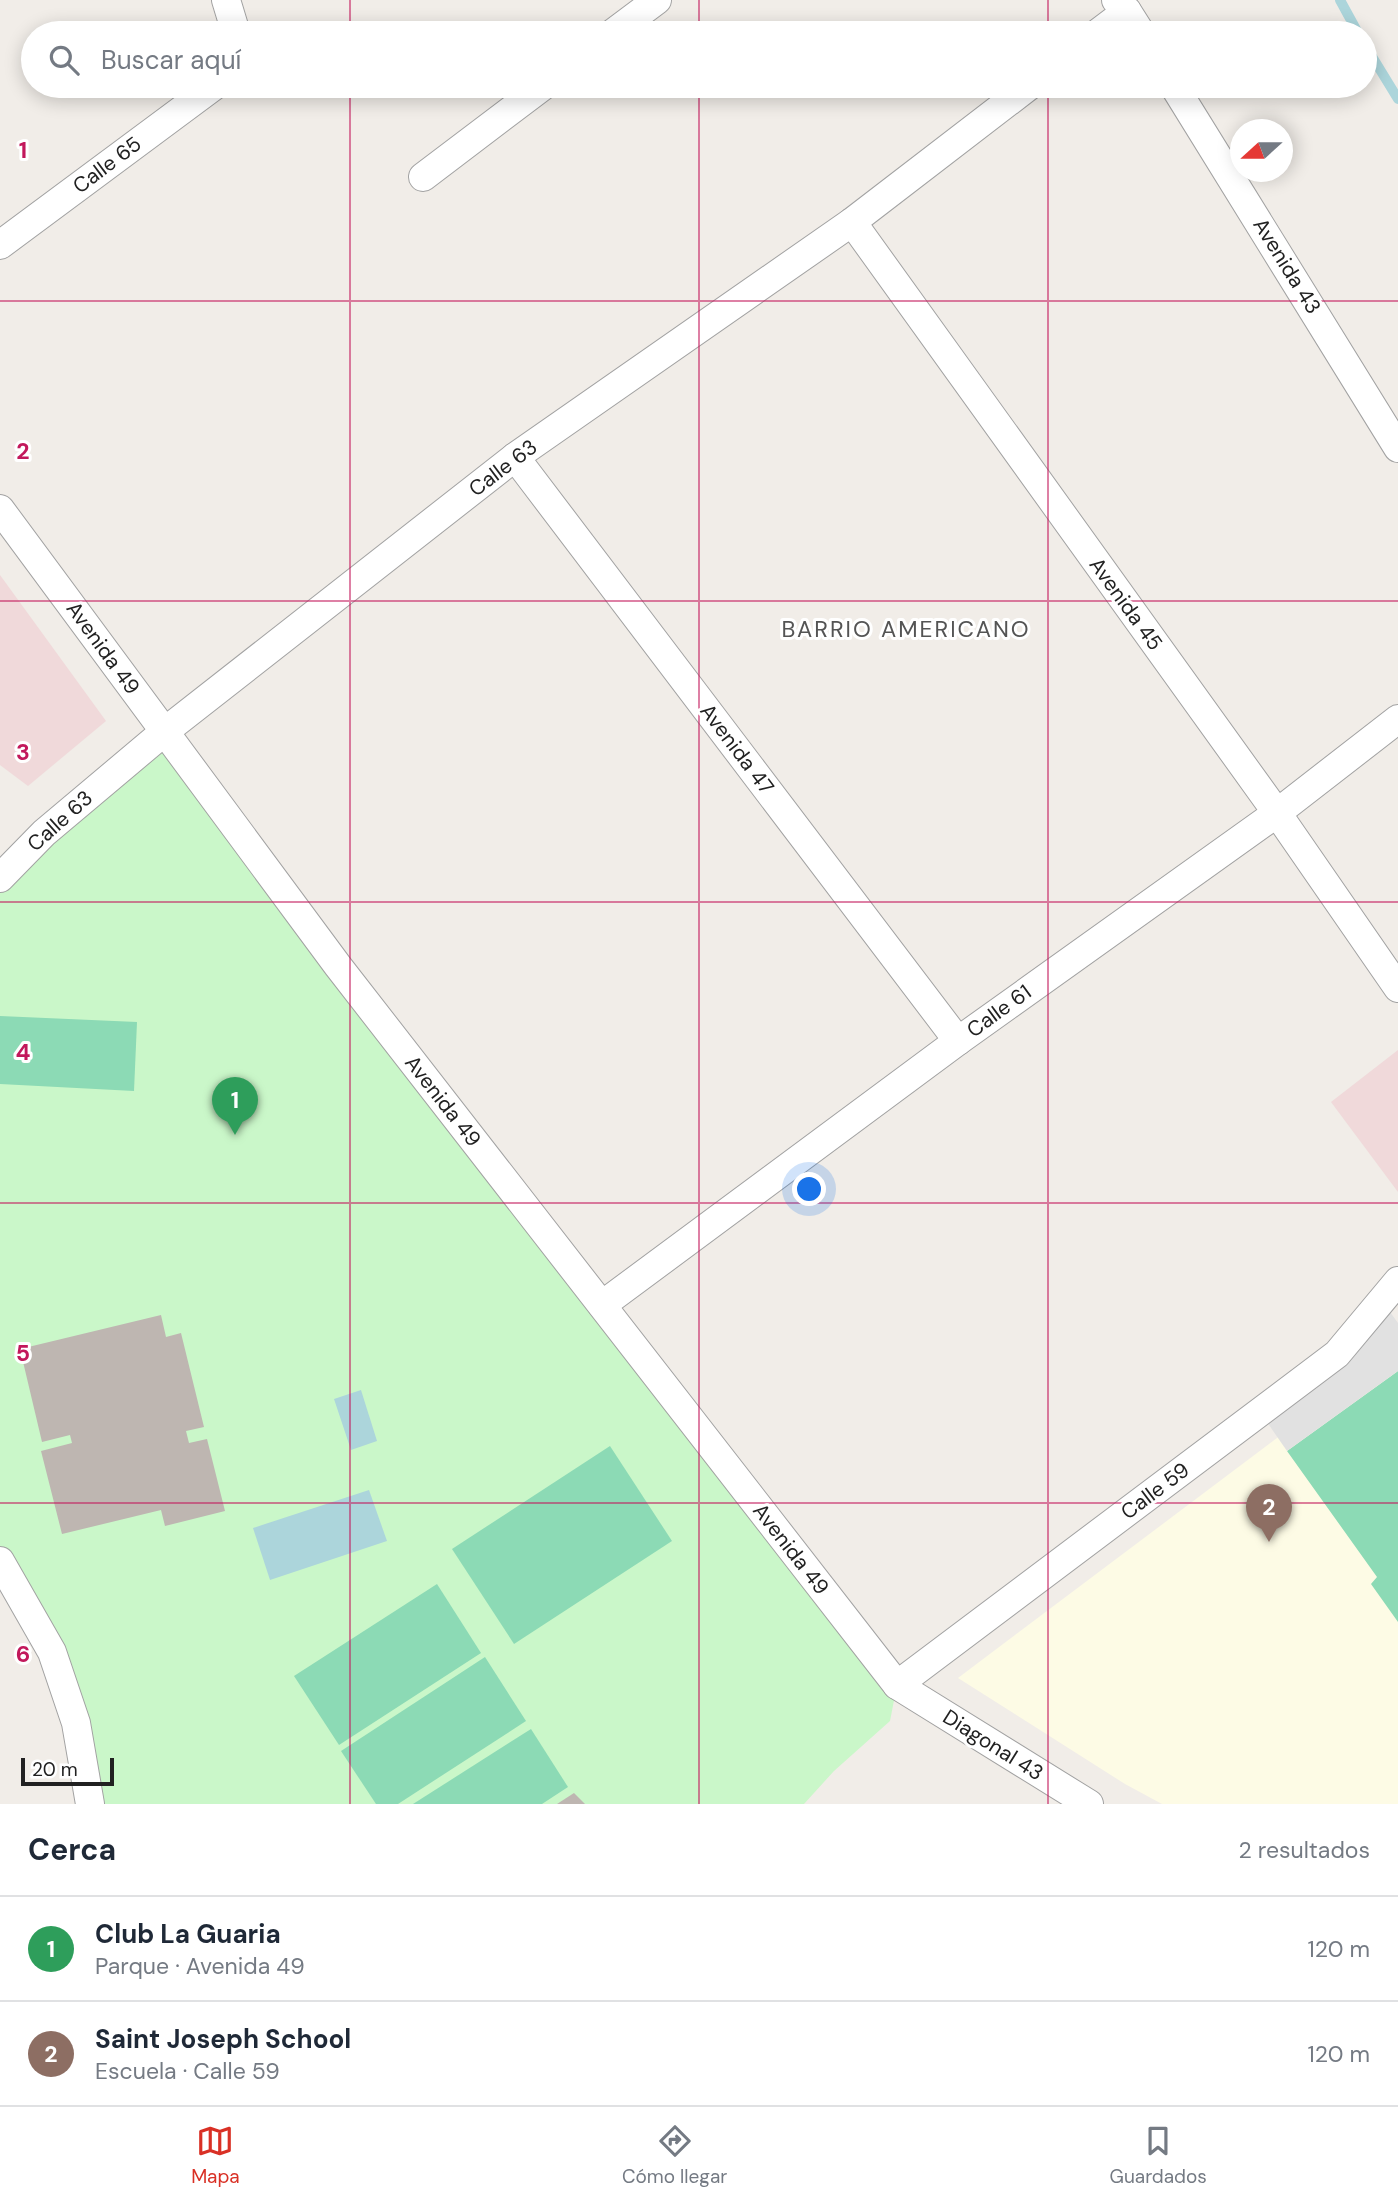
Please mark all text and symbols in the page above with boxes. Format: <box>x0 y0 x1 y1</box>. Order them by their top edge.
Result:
search box <box>21 21 1377 98</box>
icon: search <box>45 41 83 79</box>
text: Buscar aquí <box>101 43 241 77</box>
north arrow <box>1230 119 1293 182</box>
street label: Calle 65 <box>67 130 147 200</box>
text: 1 <box>19 135 27 165</box>
street label: Avenida 43 <box>1247 213 1327 319</box>
street label: Calle 63 <box>463 433 543 503</box>
text: 2 <box>16 436 30 466</box>
street label: Avenida 45 <box>1083 552 1169 656</box>
street label: Avenida 49 <box>60 596 146 700</box>
district label: BARRIO AMERICANO <box>781 614 1031 644</box>
street label: Avenida 47 <box>694 698 780 800</box>
text: 3 <box>16 737 30 767</box>
street label: Calle 63 <box>21 784 99 858</box>
street label: Calle 61 <box>961 978 1037 1044</box>
text: 4 <box>16 1037 31 1067</box>
street label: Avenida 49 <box>399 1050 487 1152</box>
pin: 1 <box>212 1077 258 1135</box>
your location <box>792 1172 826 1206</box>
text: 5 <box>16 1338 30 1368</box>
street label: Calle 59 <box>1115 1456 1195 1526</box>
pin: 2 <box>1246 1484 1292 1542</box>
street label: Avenida 49 <box>747 1498 835 1600</box>
text: 6 <box>16 1639 30 1669</box>
street label: Diagonal 43 <box>937 1703 1049 1787</box>
scale bar <box>21 1755 114 1787</box>
text: 20 m <box>32 1757 78 1782</box>
text: Cerca <box>28 1830 116 1869</box>
text: 2 resultados <box>1239 1835 1370 1865</box>
text: Club La Guaria <box>95 1917 281 1951</box>
text: 1 <box>47 1934 55 1964</box>
text: 120 m <box>1307 1934 1370 1964</box>
text: Parque · Avenida 49 <box>95 1951 305 1981</box>
text: Saint Joseph School <box>95 2022 351 2056</box>
text: 2 <box>44 2039 58 2069</box>
text: 120 m <box>1307 2039 1370 2069</box>
text: Escuela · Calle 59 <box>95 2056 280 2086</box>
tab: Mapa <box>191 2122 240 2189</box>
tab: Cómo llegar <box>622 2122 727 2189</box>
tab: Guardados <box>1110 2122 1207 2189</box>

